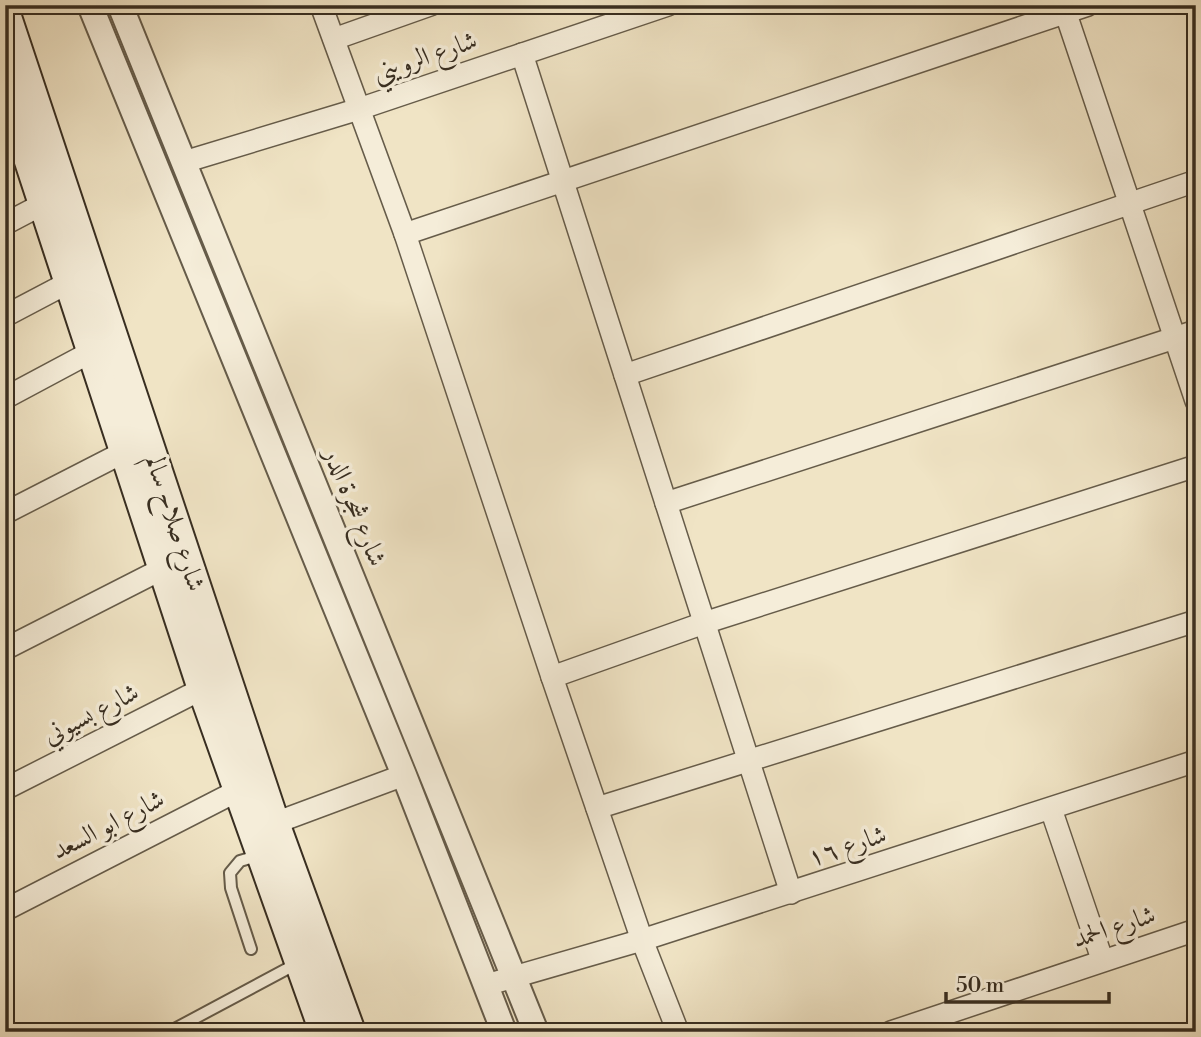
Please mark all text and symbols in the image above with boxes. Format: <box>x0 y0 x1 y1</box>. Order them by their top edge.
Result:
street label: شارع الرويني <box>369 24 483 95</box>
street label: شارع شجرة الدر <box>311 440 393 573</box>
street label: شارع صلاح سالم <box>131 451 212 597</box>
street label: شارع بسيوني <box>38 676 147 756</box>
street label: شارع ابو السعد <box>46 783 172 871</box>
street label: شارع ١٦ <box>804 818 892 878</box>
street label: شارع الحمد <box>1069 899 1161 960</box>
scale bar <box>946 960 1108 1004</box>
text: 50 m <box>956 973 1004 999</box>

